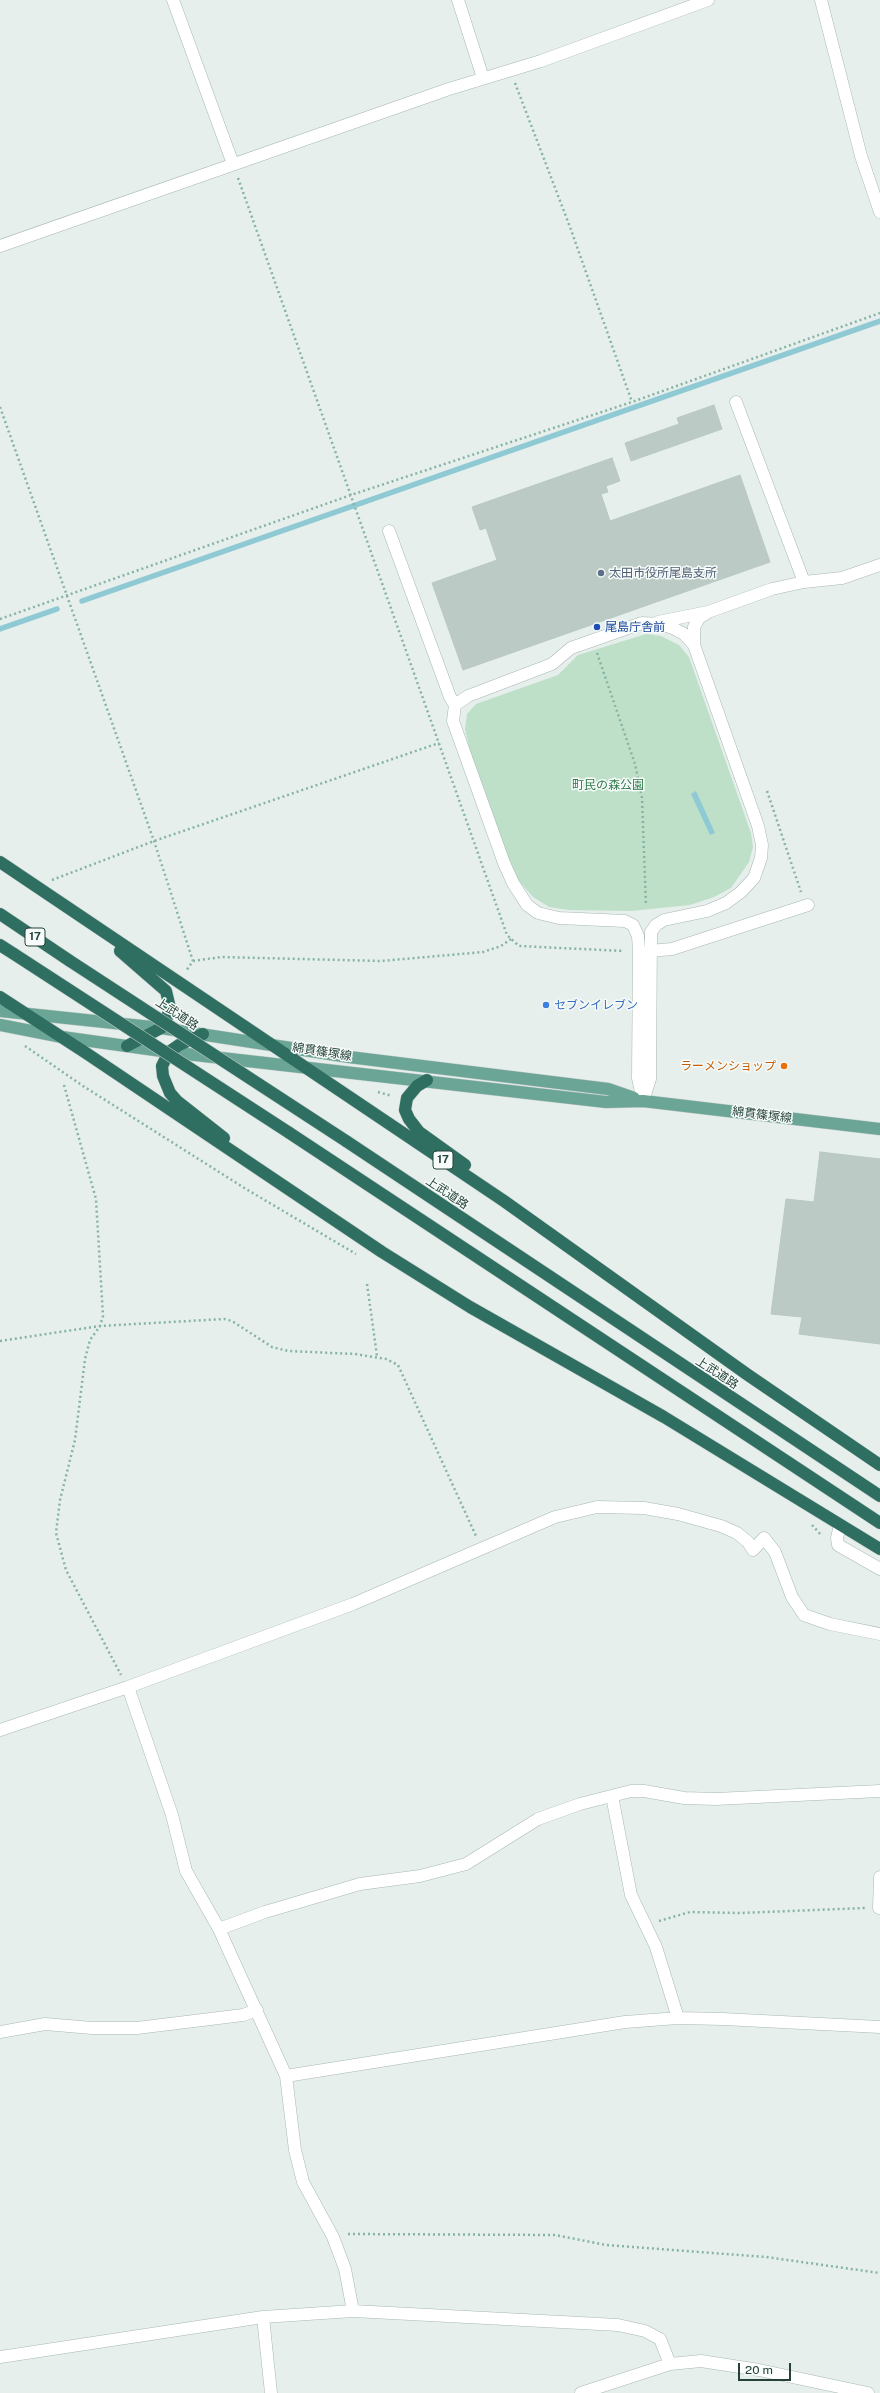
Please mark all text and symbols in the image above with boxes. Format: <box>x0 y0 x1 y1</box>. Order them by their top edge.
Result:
place label: 太田市役所尾島支所 <box>609 566 717 580</box>
marker: 太田市役所尾島支所 <box>596 568 606 578</box>
place label: 尾島庁舎前 <box>605 620 665 634</box>
marker: 尾島庁舎前 <box>592 622 602 632</box>
park label: 町民の森公園 <box>572 778 644 792</box>
road number: 17 <box>25 928 45 946</box>
street label: 上武道路 <box>153 995 201 1033</box>
place label: セブンイレブン <box>554 998 638 1012</box>
marker: セブンイレブン <box>541 1000 551 1010</box>
street label: 綿貫篠塚線 <box>291 1040 353 1064</box>
place label: ラーメンショップ <box>680 1059 776 1073</box>
marker: ラーメンショップ <box>779 1061 789 1071</box>
street label: 綿貫篠塚線 <box>731 1104 793 1126</box>
road number: 17 <box>433 1151 453 1169</box>
street label: 上武道路 <box>423 1174 471 1212</box>
street label: 上武道路 <box>693 1354 741 1392</box>
scale bar <box>740 2355 793 2381</box>
text: 20 m <box>745 2363 773 2377</box>

